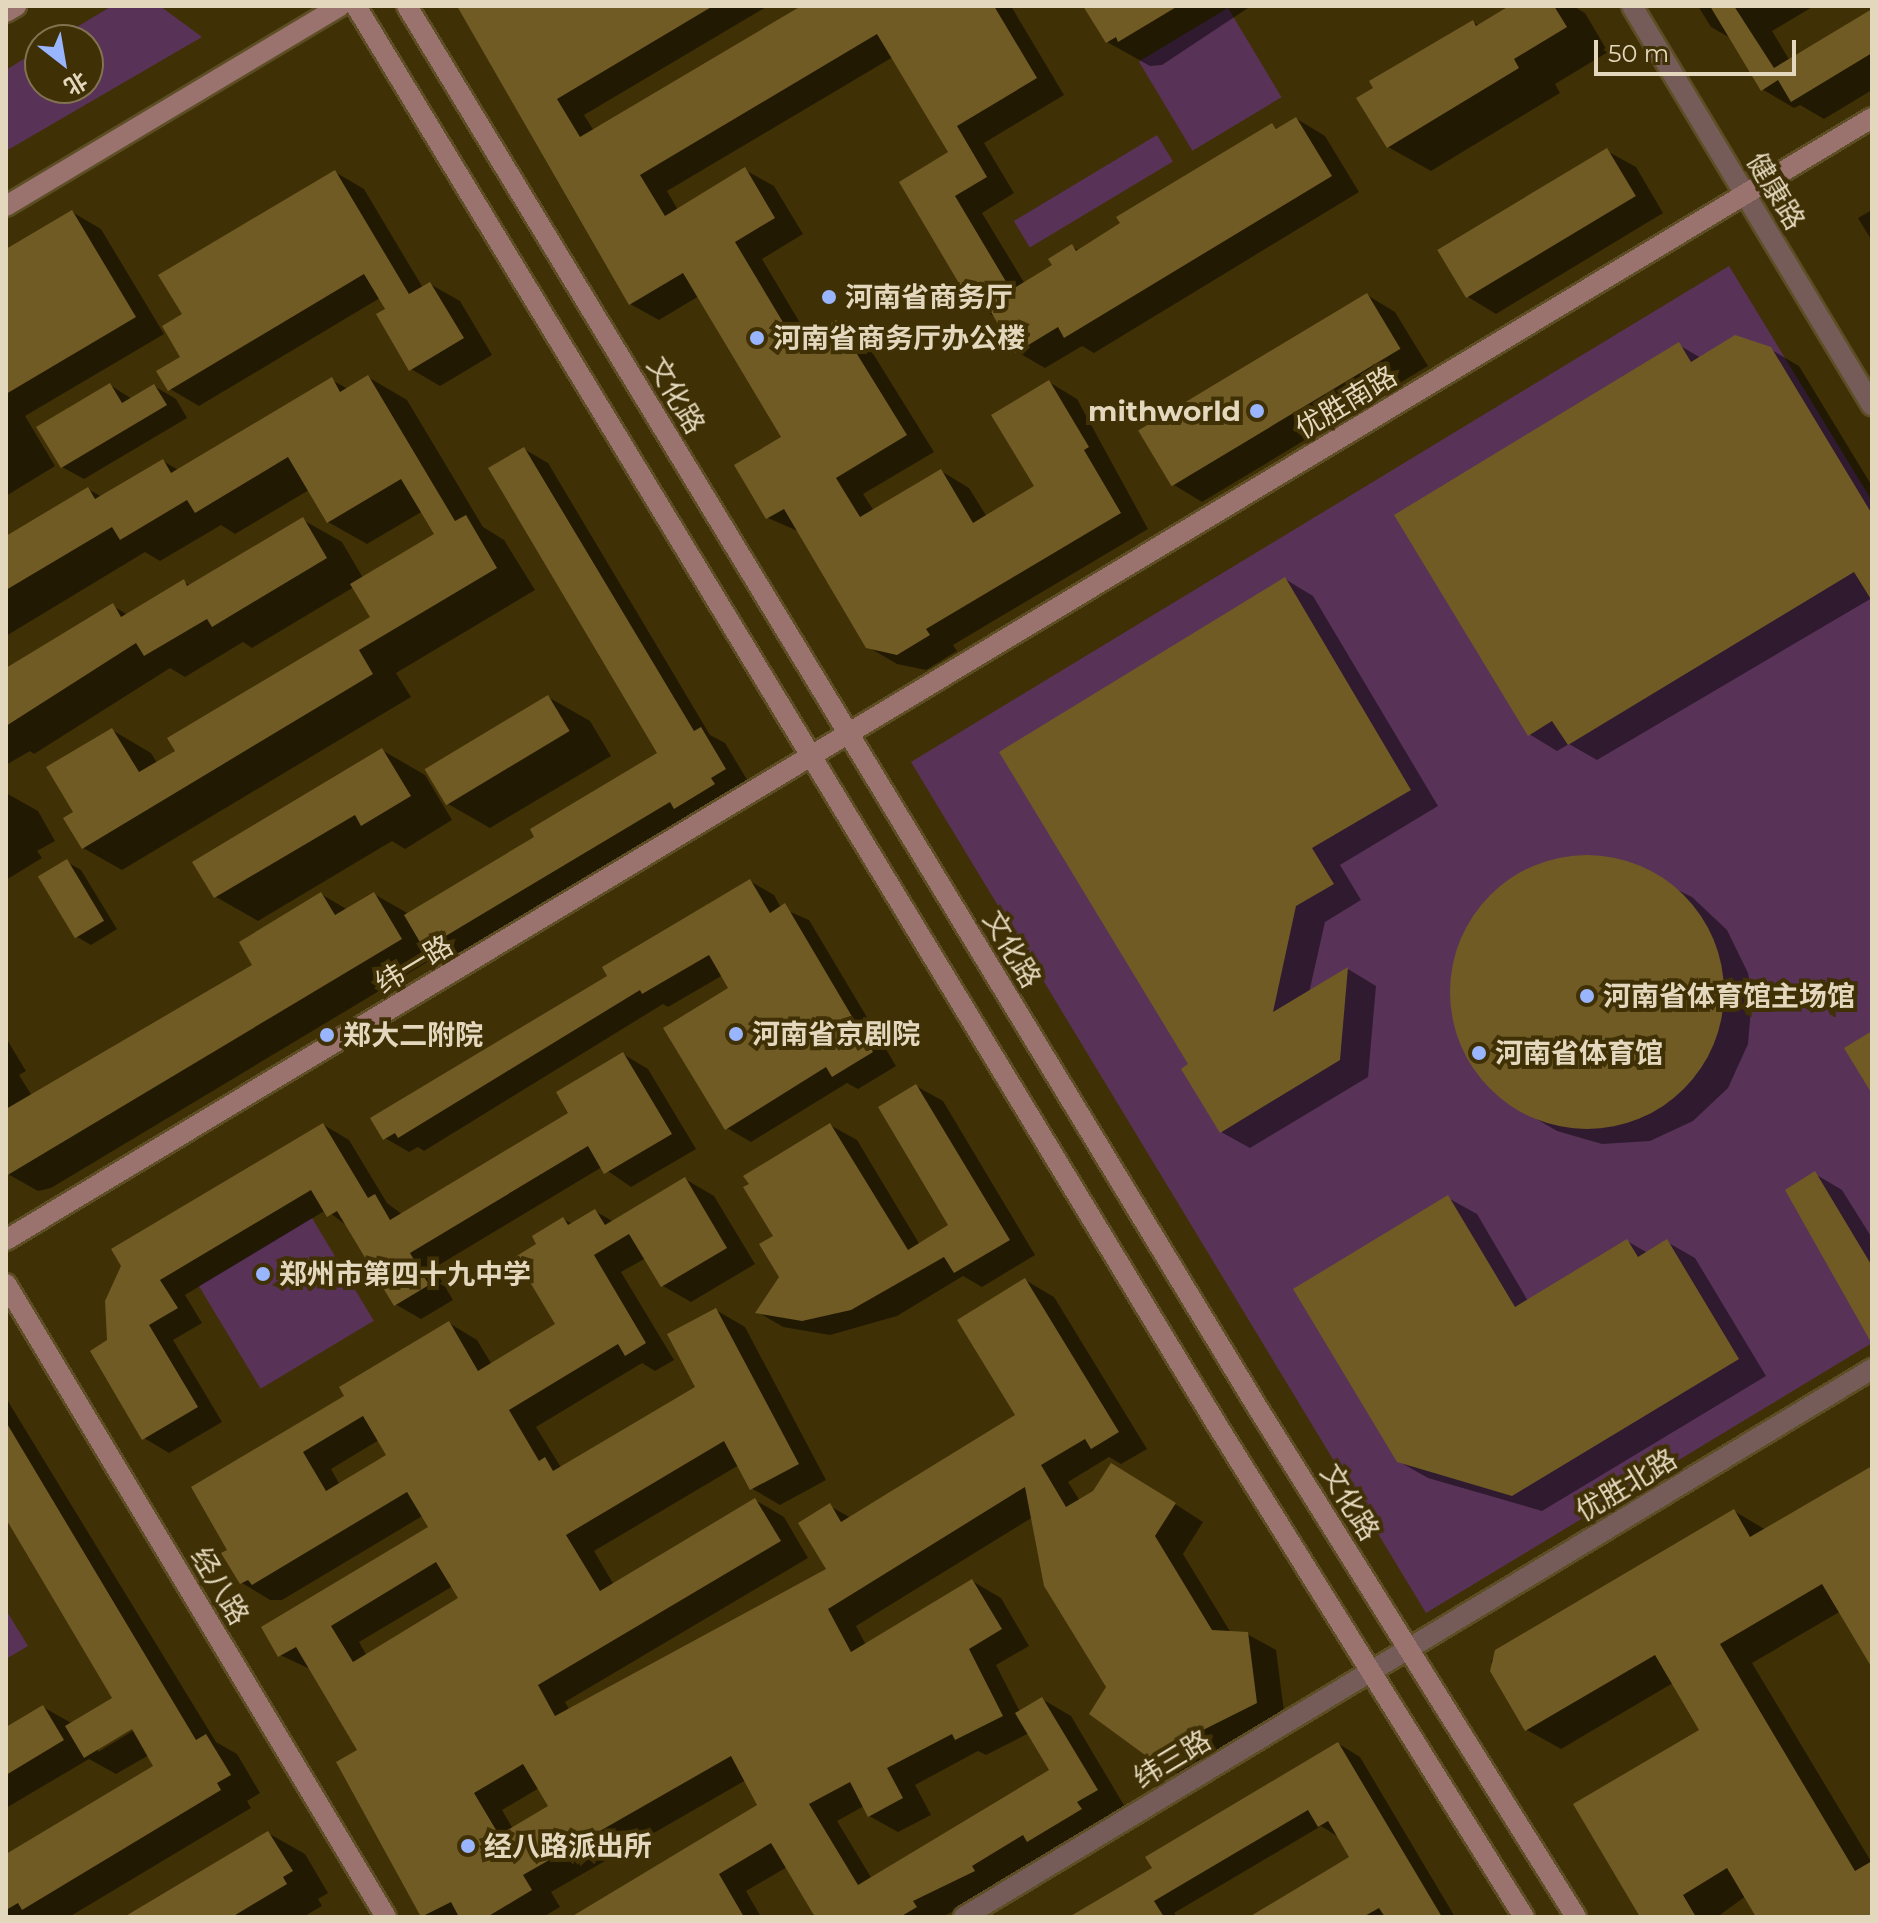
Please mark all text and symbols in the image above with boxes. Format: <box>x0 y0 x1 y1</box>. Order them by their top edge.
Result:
north arrow <box>24 24 104 104</box>
scale bar <box>1598 24 1800 74</box>
text: 50 m <box>1608 39 1669 68</box>
text: 北 <box>59 66 92 101</box>
street label: 健康路 <box>1740 146 1812 236</box>
place label: 河南省商务厅 <box>845 280 1013 314</box>
marker: 河南省商务厅 <box>820 288 838 306</box>
place label: 河南省商务厅办公楼 <box>773 321 1025 355</box>
marker: 河南省商务厅办公楼 <box>748 329 766 347</box>
street label: 文化路 <box>640 350 712 440</box>
street label: 优胜南路 <box>1289 359 1403 445</box>
place label: mithworld <box>1088 394 1241 428</box>
marker: mithworld <box>1248 402 1266 420</box>
street label: 文化路 <box>976 904 1048 994</box>
street label: 纬一路 <box>369 928 459 1000</box>
place label: 河南省体育馆主场馆 <box>1603 979 1855 1013</box>
marker: 河南省体育馆主场馆 <box>1578 987 1596 1005</box>
place label: 河南省京剧院 <box>752 1017 920 1051</box>
place label: 郑大二附院 <box>343 1018 483 1052</box>
marker: 河南省京剧院 <box>727 1025 745 1043</box>
marker: 郑大二附院 <box>318 1026 336 1044</box>
place label: 河南省体育馆 <box>1495 1036 1663 1070</box>
marker: 河南省体育馆 <box>1470 1044 1488 1062</box>
place label: 郑州市第四十九中学 <box>279 1257 531 1291</box>
marker: 郑州市第四十九中学 <box>254 1265 272 1283</box>
street label: 优胜北路 <box>1569 1442 1683 1528</box>
street label: 文化路 <box>1313 1457 1387 1547</box>
street label: 经八路 <box>184 1541 256 1631</box>
street label: 纬三路 <box>1127 1723 1217 1795</box>
place label: 经八路派出所 <box>484 1829 652 1863</box>
marker: 经八路派出所 <box>459 1837 477 1855</box>

